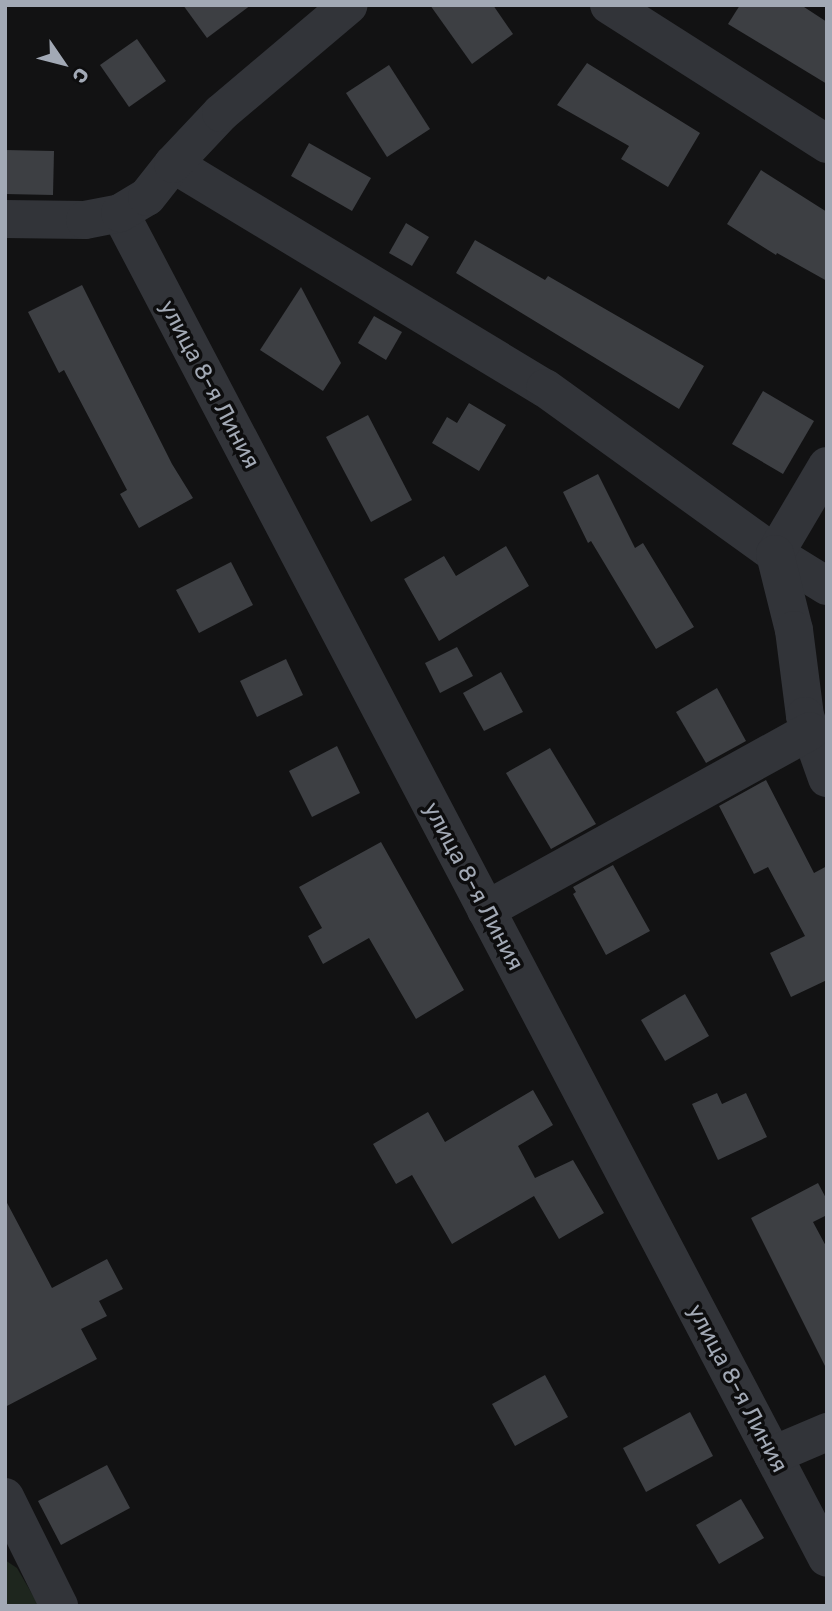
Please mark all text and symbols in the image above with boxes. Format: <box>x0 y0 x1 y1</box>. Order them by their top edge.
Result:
north arrow <box>28 28 98 98</box>
text: С <box>67 63 94 87</box>
street label: улица 8-я Линия <box>154 295 266 473</box>
street label: улица 8-я Линия <box>418 797 530 975</box>
street label: улица 8-я Линия <box>682 1299 794 1477</box>

